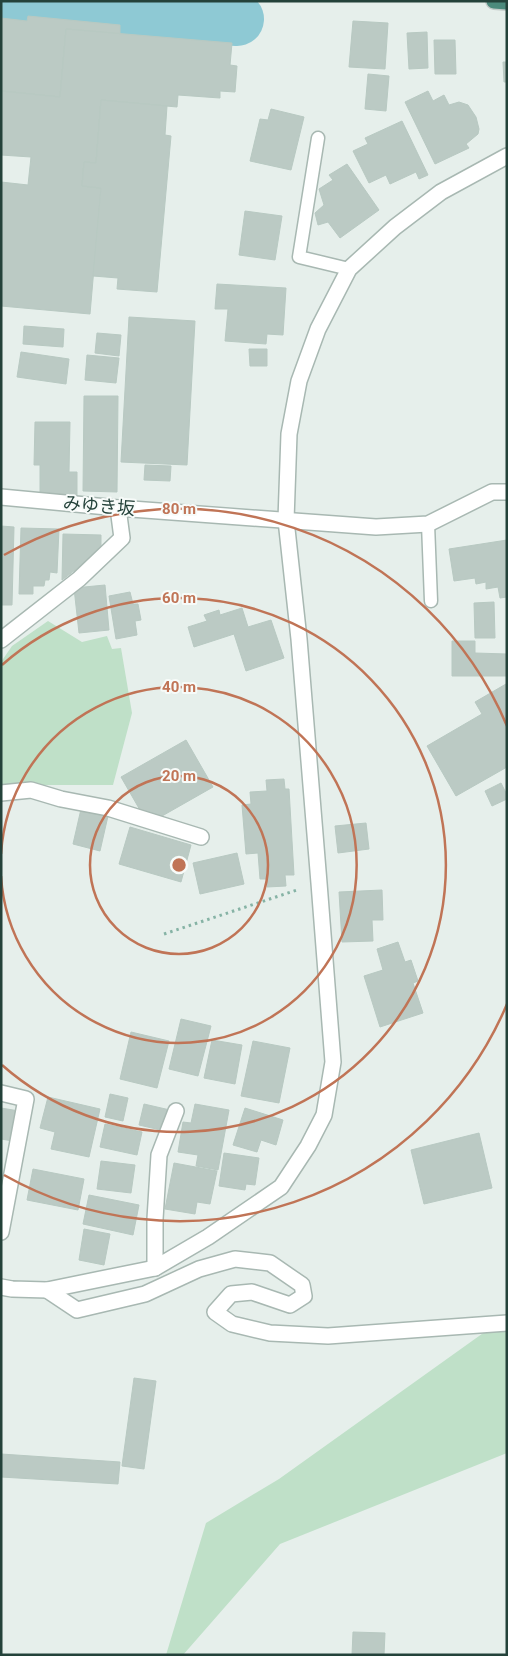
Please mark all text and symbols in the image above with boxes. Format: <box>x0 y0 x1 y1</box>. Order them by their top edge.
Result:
street label: みゆき坂 <box>62 492 136 519</box>
text: 80 m <box>162 500 196 518</box>
text: 60 m <box>162 589 196 607</box>
text: 40 m <box>162 678 196 696</box>
text: 20 m <box>162 767 196 785</box>
centre of rings <box>170 856 188 874</box>

